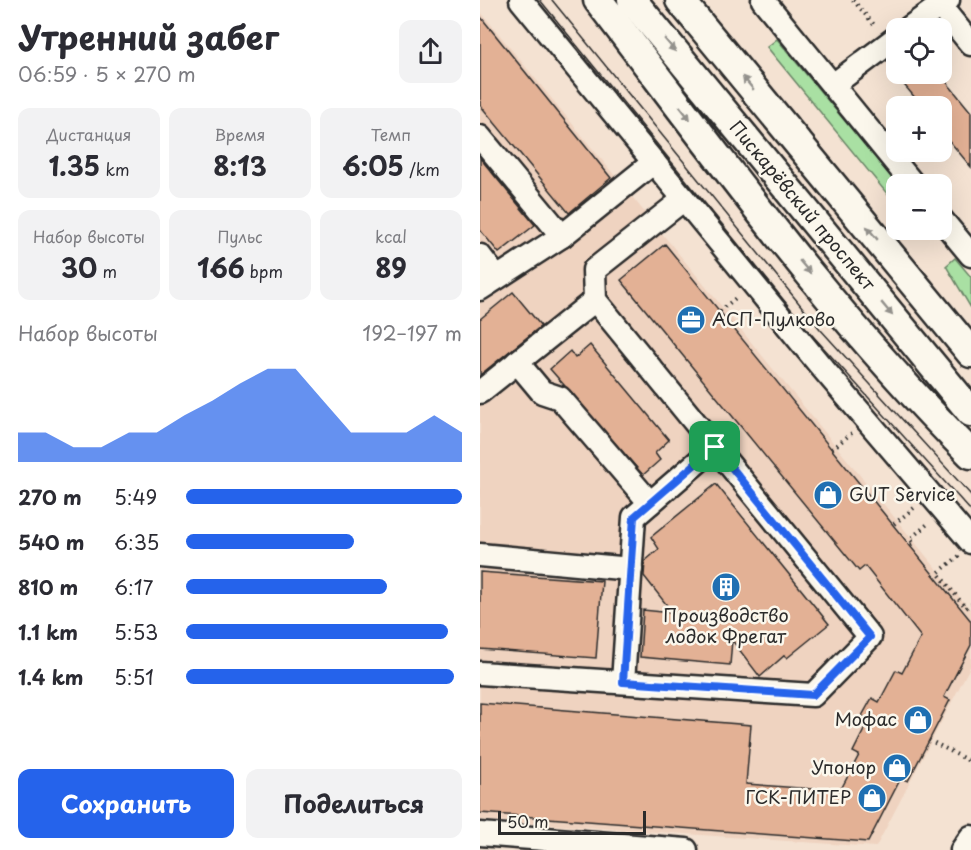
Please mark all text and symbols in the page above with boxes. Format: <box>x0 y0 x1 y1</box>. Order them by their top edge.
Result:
text: Утренний забег <box>18 11 279 61</box>
map controls <box>886 18 952 240</box>
button: locate <box>886 18 952 84</box>
button: share <box>399 20 462 83</box>
one-way arrow <box>663 37 676 53</box>
text: 06:59 · 5 × 270 m <box>18 59 196 89</box>
one-way arrow <box>742 76 755 91</box>
button: + <box>886 96 952 162</box>
one-way arrow <box>678 105 691 121</box>
street label: Пискарёвский проспект <box>724 114 883 296</box>
text: Дистанция <box>47 122 131 146</box>
text: Время <box>214 122 266 146</box>
text: Темп <box>371 122 411 146</box>
text: 1.35 <box>48 146 100 185</box>
text: 8:13 <box>213 146 267 185</box>
text: 6:05 <box>342 146 404 185</box>
text: km <box>100 157 130 181</box>
text: /km <box>404 157 440 181</box>
button: − <box>886 174 952 240</box>
text: Набор высоты <box>33 224 145 248</box>
text: Пульс <box>217 224 263 248</box>
text: kcal <box>375 224 407 248</box>
one-way arrow <box>866 226 879 241</box>
text: 30 <box>61 248 97 287</box>
text: 166 <box>197 248 245 287</box>
text: 89 <box>375 248 407 287</box>
text: m <box>97 259 117 283</box>
text: bpm <box>245 259 283 283</box>
one-way arrow <box>798 259 811 274</box>
one-way arrow <box>881 301 894 317</box>
office icon: АСП-Пулково <box>675 304 707 336</box>
place label: АСП-Пулково <box>712 305 835 332</box>
text: Набор высоты <box>18 318 158 348</box>
text: 192–197 m <box>362 318 462 348</box>
pin <box>689 421 740 472</box>
icon: arrive <box>698 430 731 463</box>
shop icon: GUT Service <box>812 479 844 511</box>
place label: GUT Service <box>849 480 955 507</box>
text: 270 m <box>18 482 82 512</box>
text: 5:49 <box>114 482 157 512</box>
text: 540 m <box>18 527 84 557</box>
text: 6:35 <box>114 527 159 557</box>
building icon: Производство лодок Фрегат <box>710 571 742 603</box>
text: 810 m <box>18 572 78 602</box>
text: 6:17 <box>114 572 153 602</box>
place label: Производство лодок Фрегат <box>663 601 789 649</box>
text: 1.1 km <box>18 617 78 647</box>
text: 5:53 <box>114 617 158 647</box>
text: 1.4 km <box>18 662 84 692</box>
text: 5:51 <box>114 662 154 692</box>
shop icon: Мофас <box>902 704 934 736</box>
place label: Мофас <box>835 705 897 732</box>
shop icon: Упонор <box>881 752 913 784</box>
place label: Упонор <box>811 753 876 780</box>
button: Сохранить <box>18 769 234 838</box>
button: Поделиться <box>246 769 462 838</box>
shop icon: ГСК-ПИТЕР <box>856 782 888 814</box>
place label: ГСК-ПИТЕР <box>745 783 851 810</box>
scale bar <box>498 808 646 836</box>
text: 50 m <box>507 809 548 833</box>

